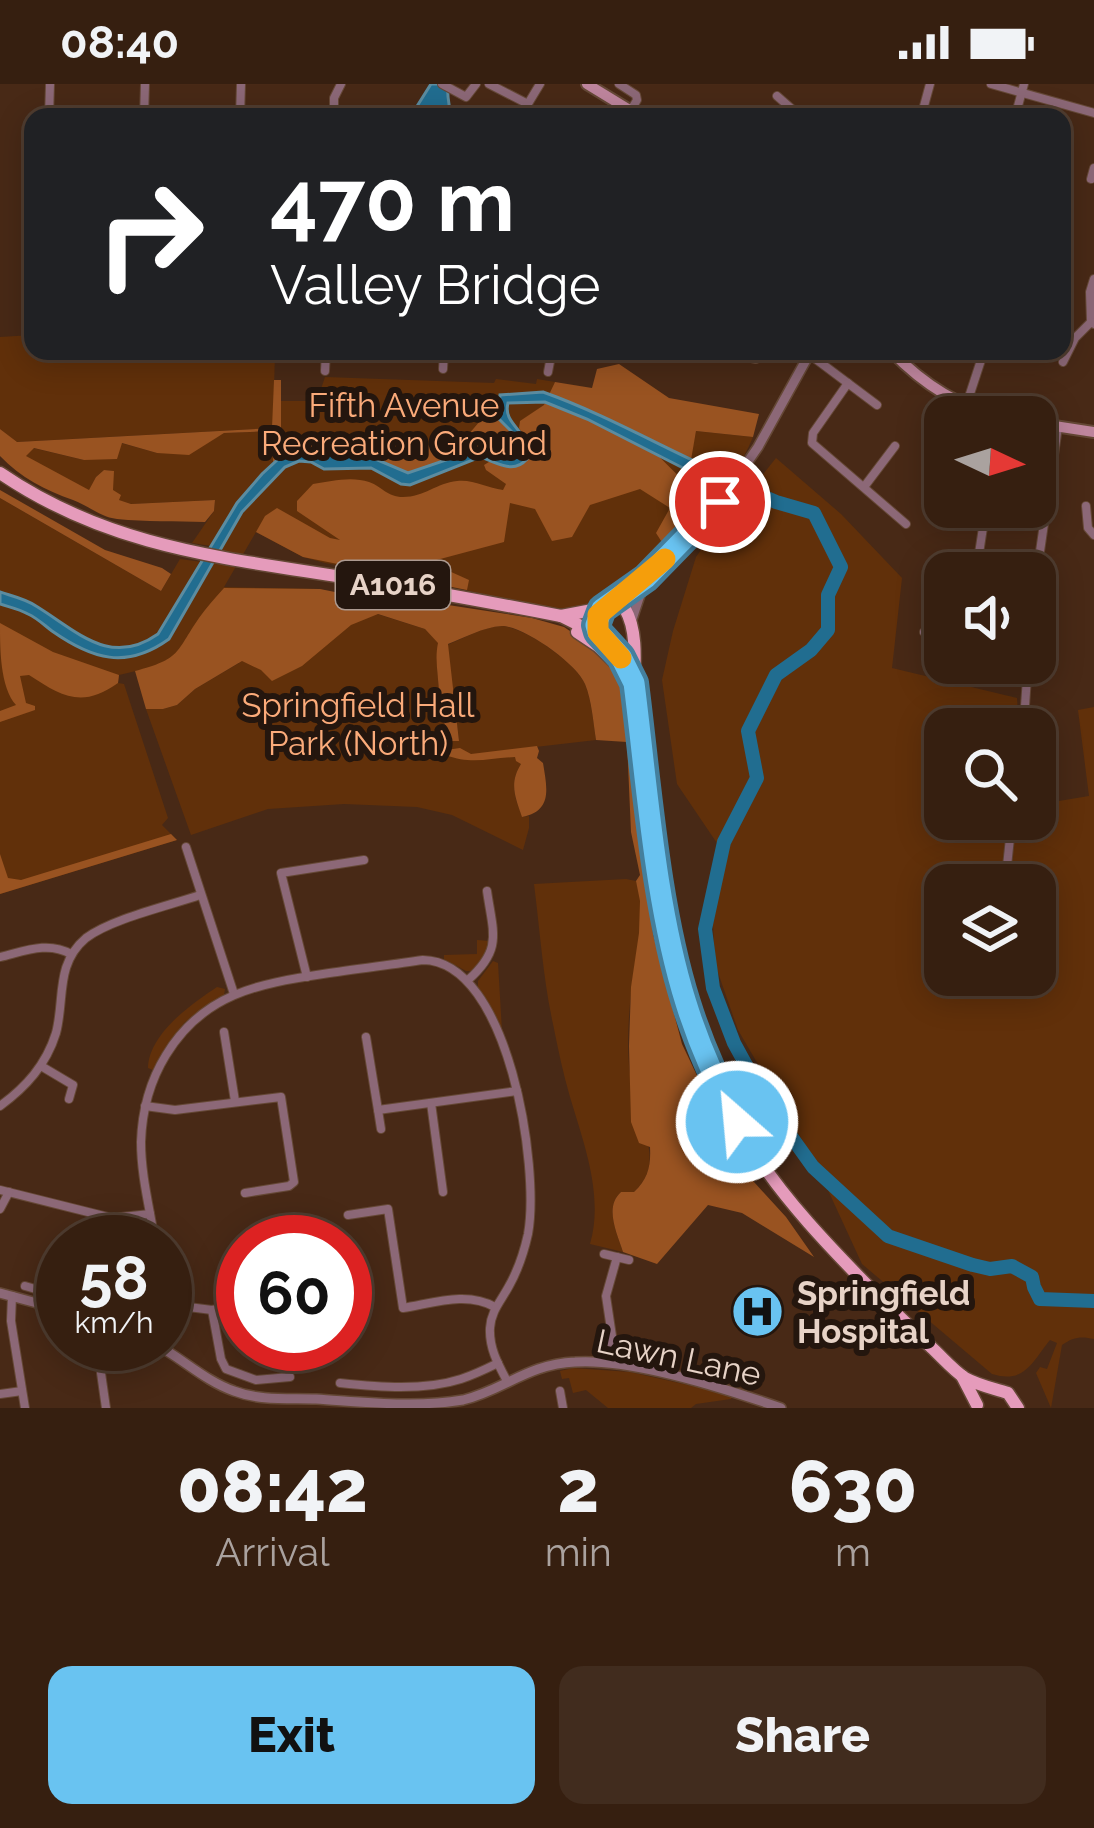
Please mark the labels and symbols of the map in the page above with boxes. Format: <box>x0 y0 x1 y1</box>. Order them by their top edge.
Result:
park label: Fifth Avenue Recreation Ground <box>261 386 547 463</box>
north arrow <box>924 396 1056 528</box>
pin <box>669 451 771 553</box>
road number: A1016 <box>336 561 450 609</box>
park label: Springfield Hall Park (North) <box>242 686 475 763</box>
position arrow <box>674 1059 800 1185</box>
speed limit sign: 60 <box>216 1215 372 1371</box>
place label: Springfield Hospital <box>797 1274 970 1351</box>
hospital icon: Springfield Hospital <box>730 1284 786 1340</box>
street label: Lawn Lane <box>593 1321 765 1394</box>

